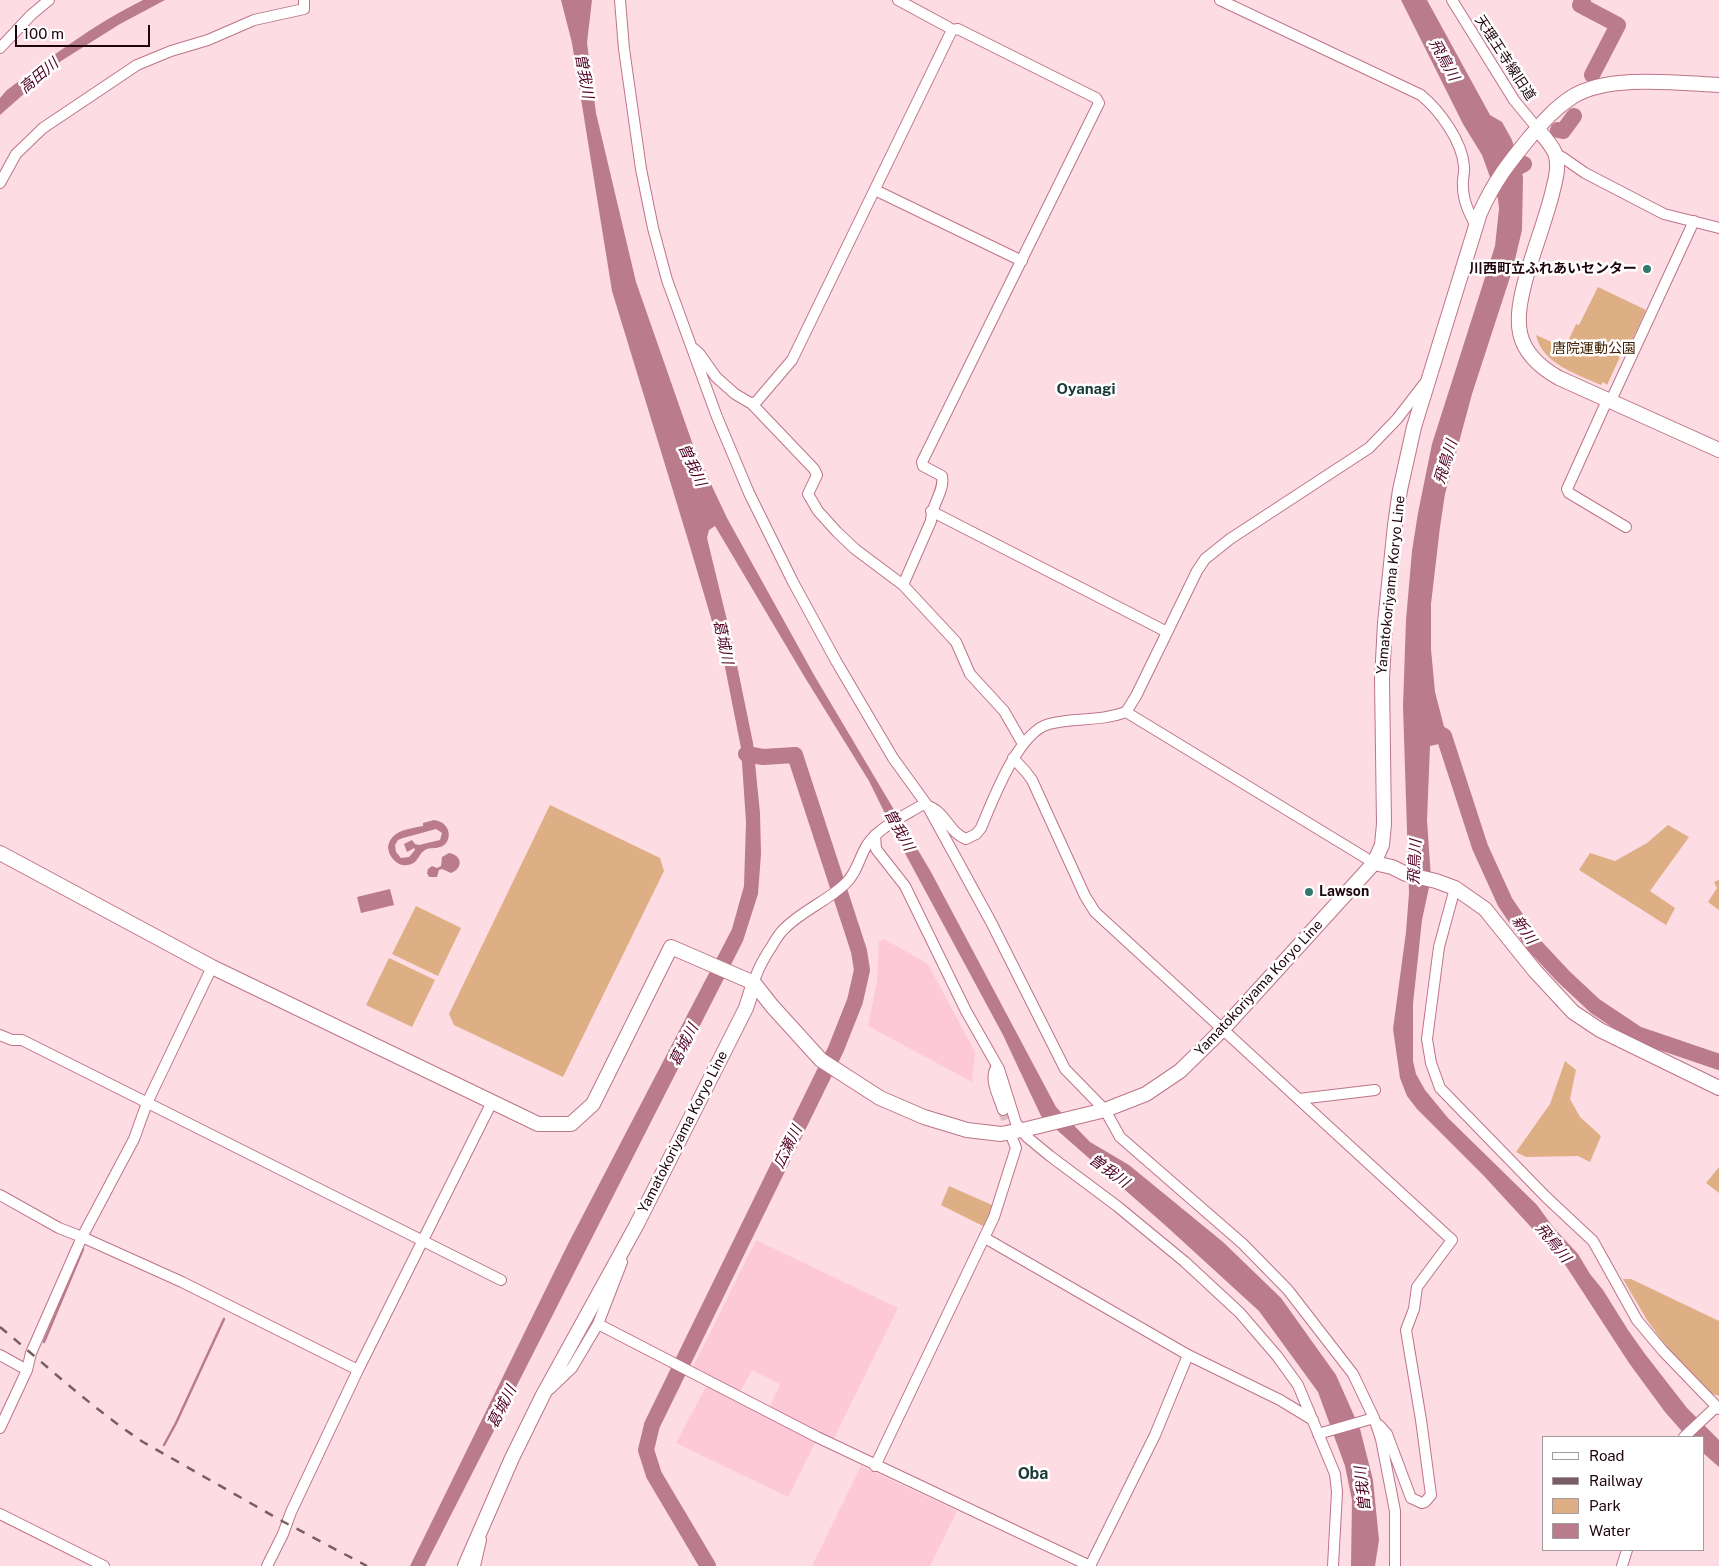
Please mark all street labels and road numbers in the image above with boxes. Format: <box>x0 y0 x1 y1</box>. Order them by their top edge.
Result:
street label: 天理王寺線旧道 <box>1471 12 1539 104</box>
street label: Yamatokoriyama Koryo Line <box>1373 495 1409 675</box>
street label: Yamatokoriyama Koryo Line <box>1192 917 1326 1059</box>
street label: Yamatokoriyama Koryo Line <box>635 1048 731 1216</box>

